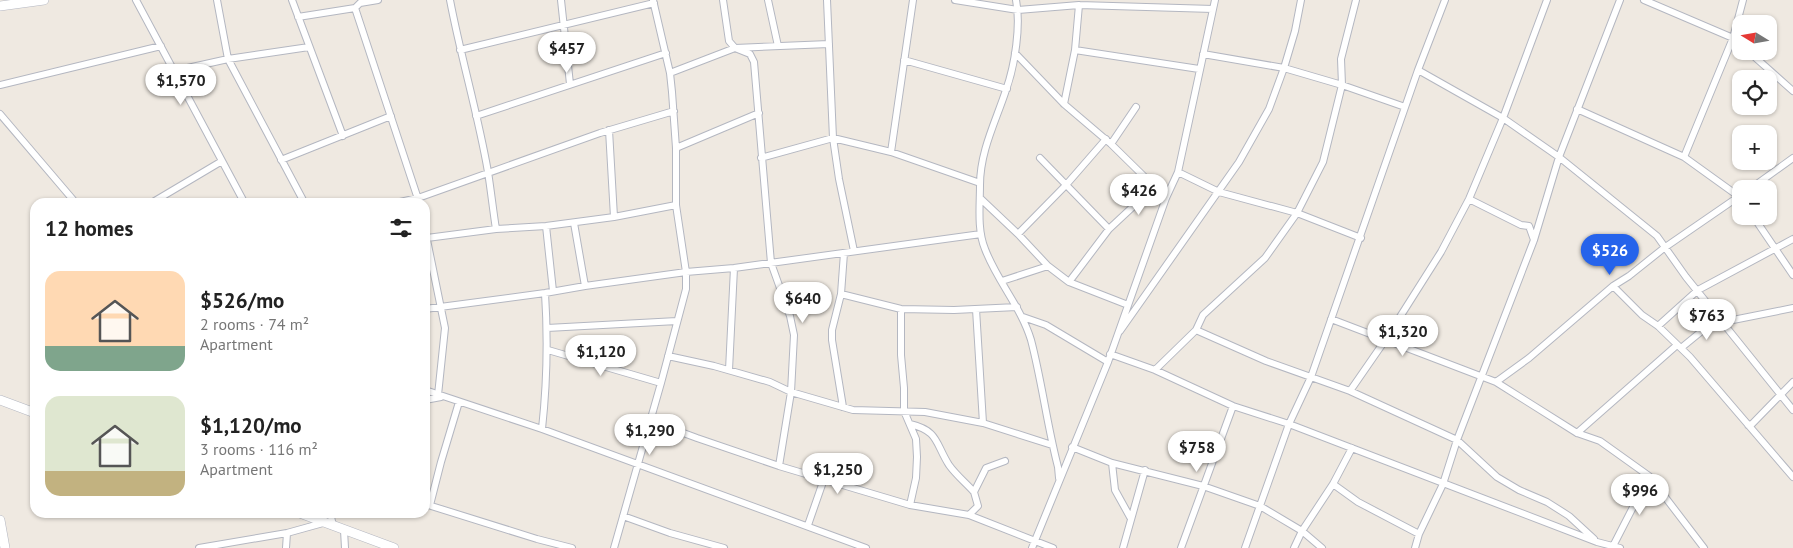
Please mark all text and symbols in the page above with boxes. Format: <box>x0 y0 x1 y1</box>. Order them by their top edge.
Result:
north arrow <box>1732 15 1778 60</box>
map controls <box>1732 15 1777 225</box>
pin: $457 <box>537 32 597 74</box>
text: $457 <box>549 38 585 58</box>
pin: $1,570 <box>140 64 222 106</box>
text: $1,570 <box>156 70 206 90</box>
button: locate <box>1732 70 1777 115</box>
button: + <box>1732 125 1777 170</box>
pin: $426 <box>1109 174 1169 216</box>
text: $426 <box>1121 180 1157 200</box>
button: − <box>1732 180 1777 225</box>
icon: filters <box>387 214 415 242</box>
text: 12 homes <box>45 215 133 242</box>
pin: $526 <box>1580 234 1640 276</box>
text: $526 <box>1592 240 1628 260</box>
pin: $640 <box>773 282 833 324</box>
text: $526/mo <box>200 287 284 314</box>
text: $640 <box>785 288 821 308</box>
icon: home <box>85 291 145 351</box>
pin: $763 <box>1677 298 1737 341</box>
text: $763 <box>1689 305 1725 325</box>
text: 2 rooms · 74 m² <box>200 314 309 334</box>
pin: $1,320 <box>1362 314 1444 357</box>
text: $1,320 <box>1378 321 1428 341</box>
text: Apartment <box>200 334 273 354</box>
pin: $1,120 <box>560 334 642 377</box>
text: $1,120 <box>576 341 626 361</box>
text: $1,120/mo <box>200 412 302 439</box>
pin: $1,290 <box>609 414 691 456</box>
icon: home <box>85 416 145 476</box>
text: $1,290 <box>625 420 675 440</box>
pin: $758 <box>1167 430 1227 473</box>
text: $758 <box>1179 437 1215 457</box>
text: 3 rooms · 116 m² <box>200 439 318 459</box>
pin: $1,250 <box>797 452 879 495</box>
text: Apartment <box>200 459 273 479</box>
text: $1,250 <box>813 459 863 479</box>
pin: $996 <box>1610 474 1670 516</box>
text: $996 <box>1622 480 1658 500</box>

